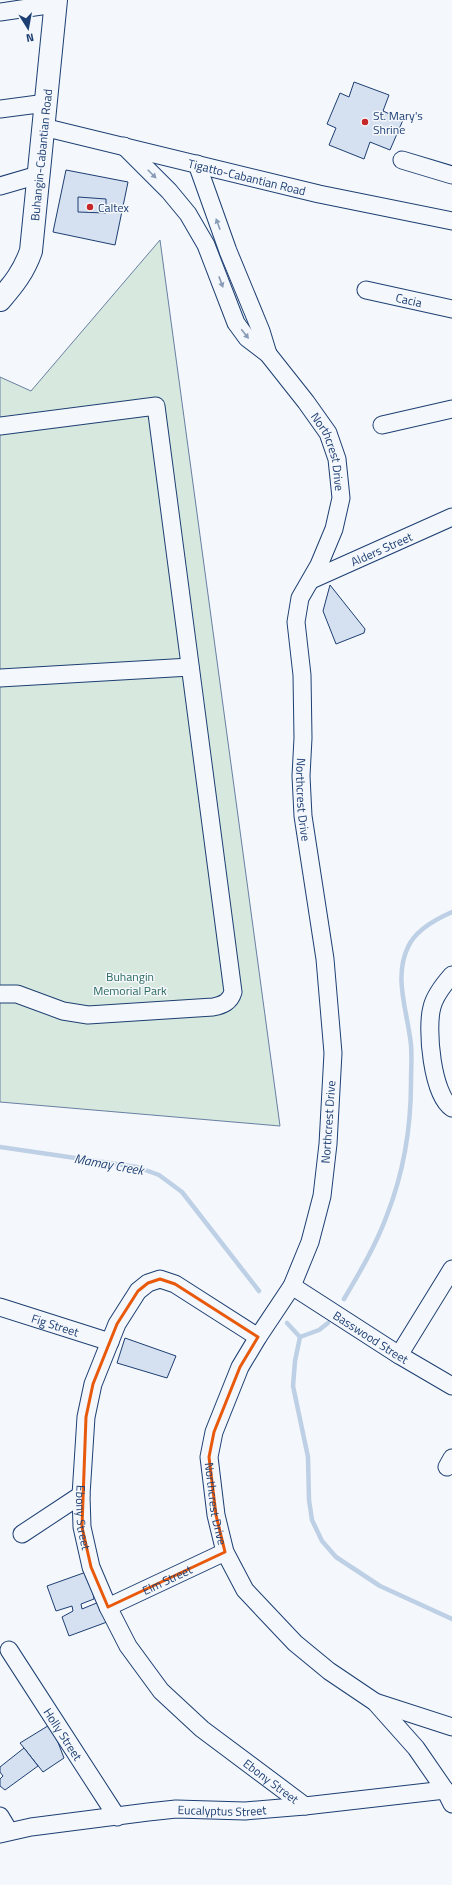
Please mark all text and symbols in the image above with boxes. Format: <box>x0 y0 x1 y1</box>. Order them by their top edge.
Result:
north arrow <box>8 8 48 48</box>
text: N <box>25 29 35 46</box>
street label: Buhangin-Cabantian Road <box>25 88 57 222</box>
place label: St. Mary's Shrine <box>373 106 423 139</box>
marker: St. Mary's Shrine <box>360 117 370 127</box>
street label: Tigatto-Cabantian Road <box>186 153 308 200</box>
one-way arrow <box>147 169 157 179</box>
place label: Caltex <box>98 198 130 217</box>
marker: Caltex <box>85 202 95 212</box>
one-way arrow <box>215 217 221 229</box>
one-way arrow <box>218 277 224 289</box>
street label: Cacia <box>394 287 424 312</box>
one-way arrow <box>240 328 249 339</box>
street label: Northcrest Drive <box>306 408 350 492</box>
street label: Alders Street <box>347 526 416 571</box>
street label: Northcrest Drive <box>291 757 316 842</box>
park label: Buhangin Memorial Park <box>93 967 167 1000</box>
street label: Northcrest Drive <box>316 1080 340 1164</box>
water label: Mamay Creek <box>73 1148 147 1180</box>
street label: Basswood Street <box>330 1306 413 1369</box>
street label: Fig Street <box>29 1308 82 1341</box>
street label: Northcrest Drive <box>200 1461 232 1547</box>
street label: Ebony Street <box>71 1484 97 1552</box>
street label: Elm Street <box>139 1559 196 1599</box>
street label: Holly Street <box>39 1704 88 1765</box>
street label: Ebony Street <box>240 1754 304 1808</box>
street label: Eucalyptus Street <box>177 1800 268 1821</box>

